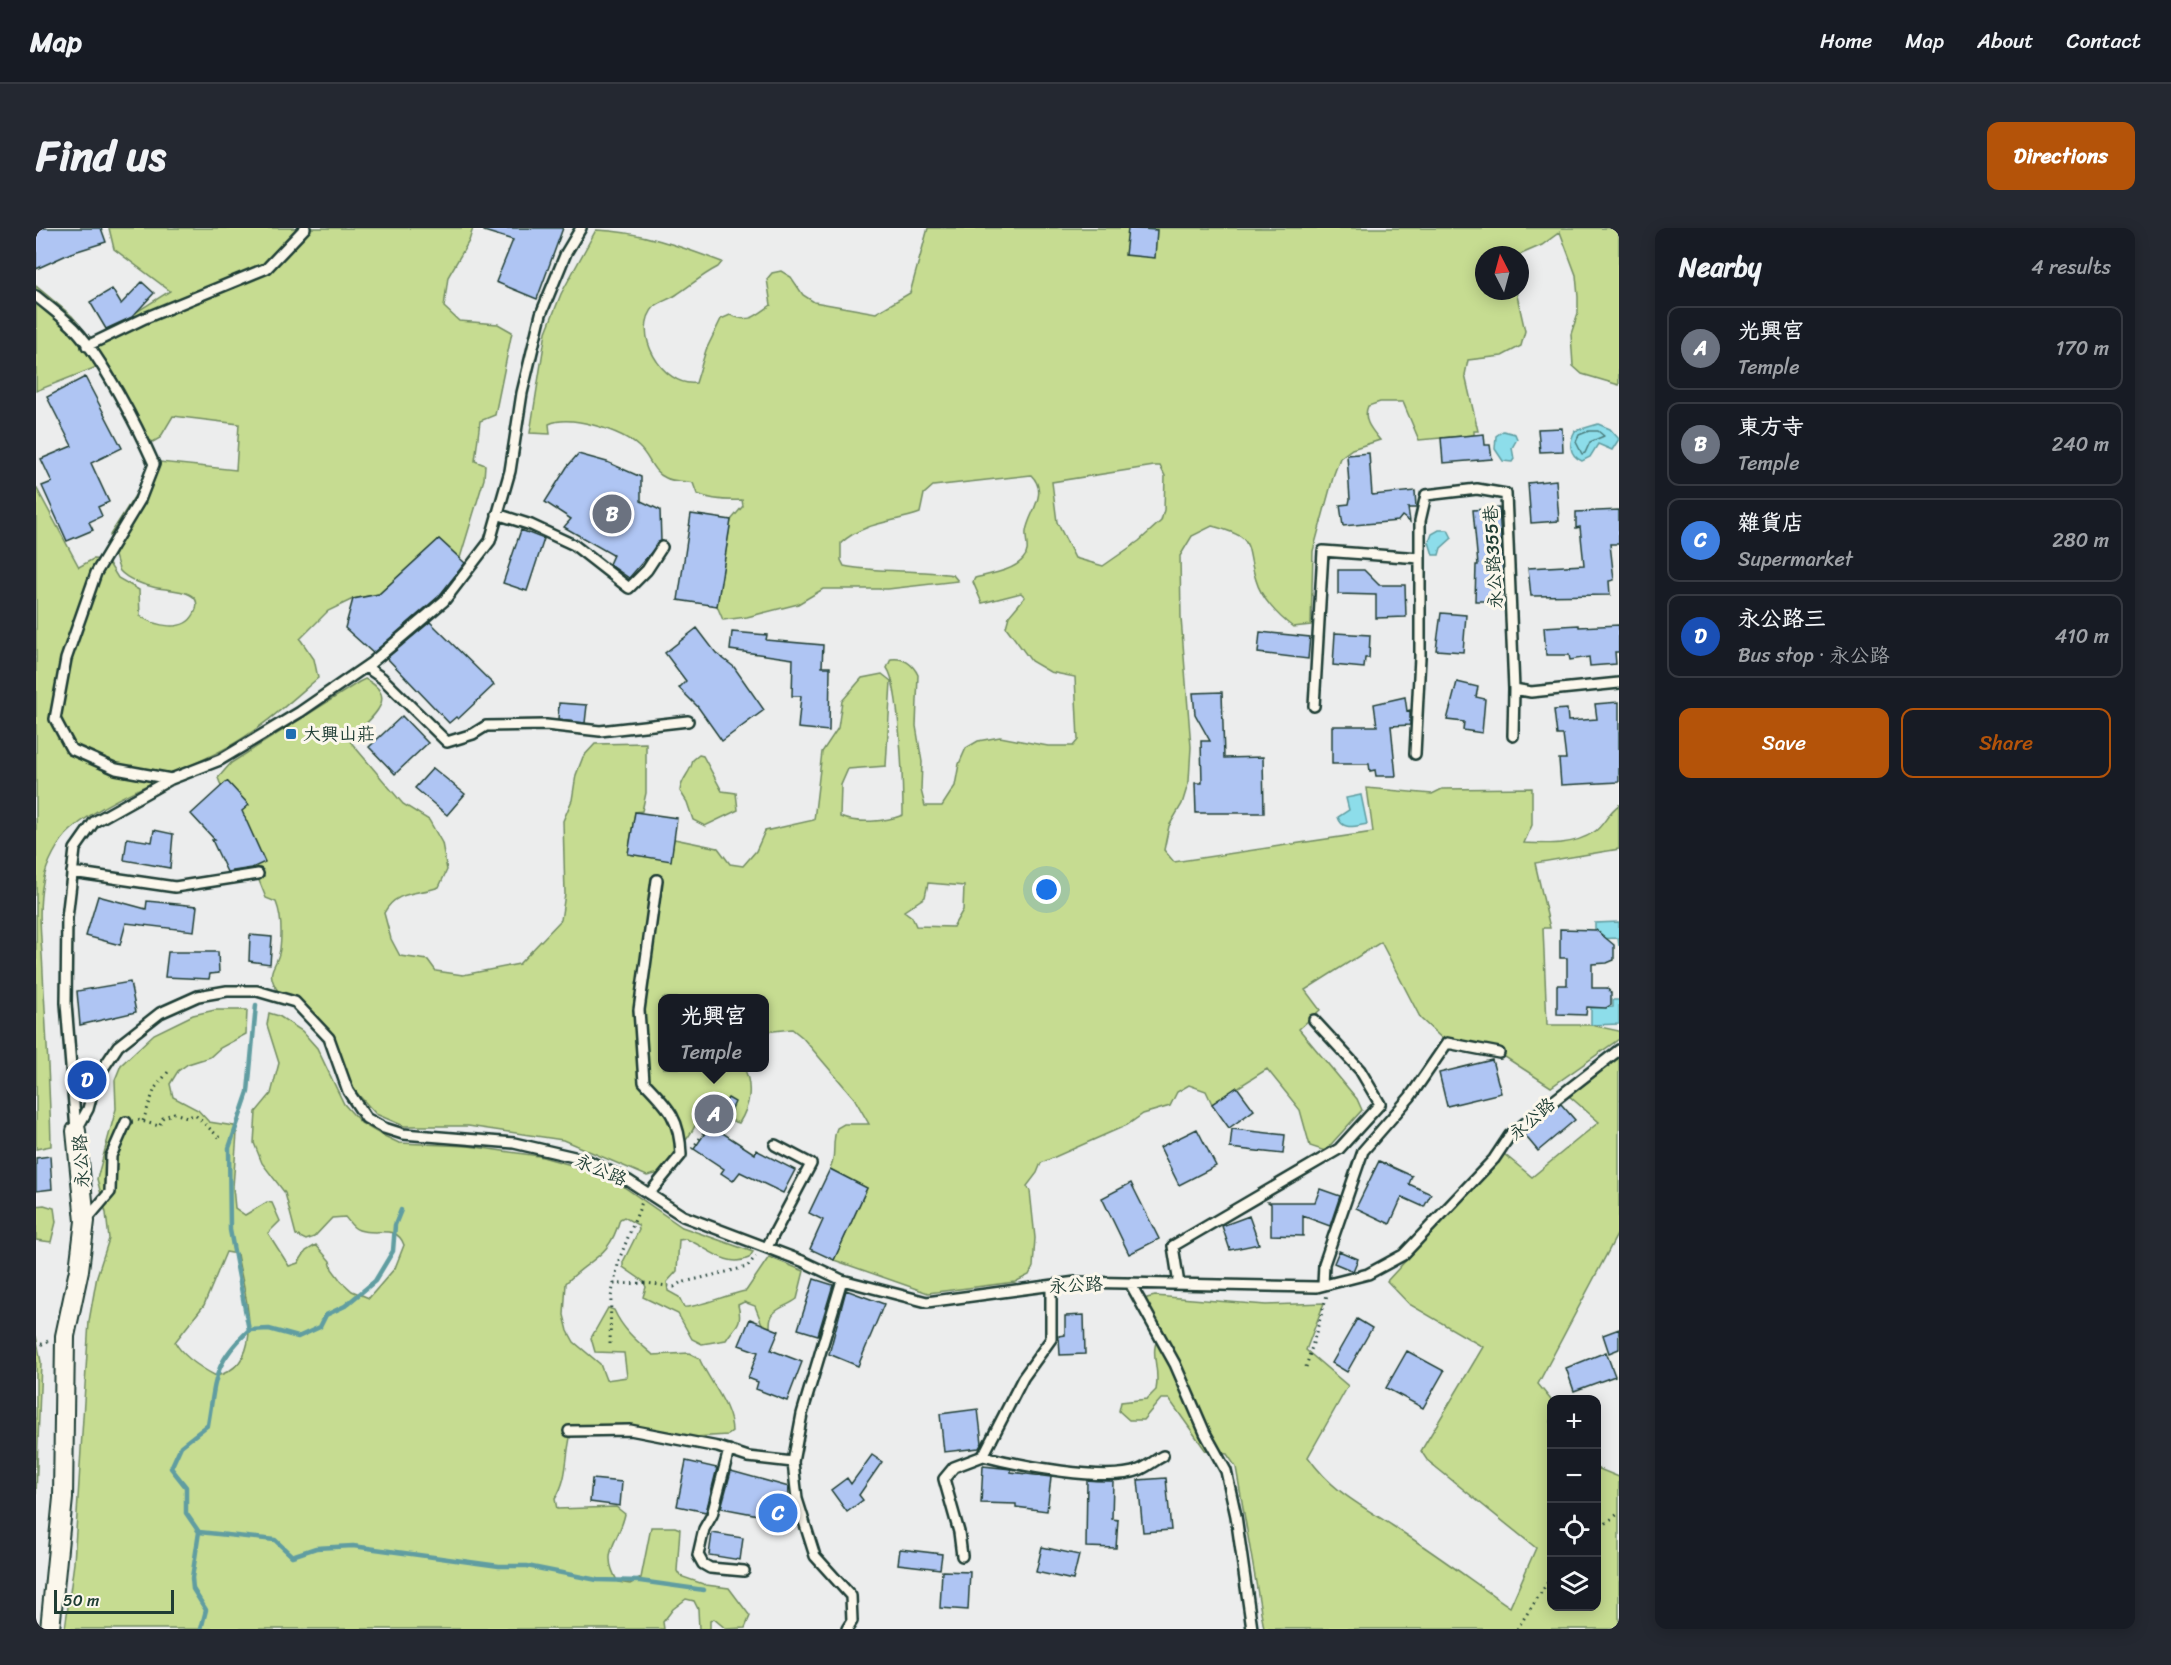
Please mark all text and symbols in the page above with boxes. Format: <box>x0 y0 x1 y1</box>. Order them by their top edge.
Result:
text: Map <box>30 17 82 66</box>
text: Home <box>1820 22 1872 60</box>
text: Map <box>1905 22 1944 60</box>
text: About <box>1977 22 2034 60</box>
text: Contact <box>2067 22 2141 60</box>
text: Find us <box>36 119 166 193</box>
button: Directions <box>1987 122 2135 190</box>
text: Nearby <box>1679 244 1761 290</box>
north arrow <box>1475 246 1529 300</box>
text: 4 results <box>2031 250 2111 285</box>
text: 光興宮 <box>1738 311 1804 350</box>
text: A <box>1694 331 1707 366</box>
text: 170 m <box>2056 331 2109 366</box>
text: Temple <box>1738 350 1800 385</box>
text: 東方寺 <box>1738 407 1804 446</box>
text: B <box>1694 427 1707 462</box>
text: 240 m <box>2052 427 2109 462</box>
text: Temple <box>1738 446 1800 481</box>
pin: B <box>592 492 632 536</box>
text: 雜貨店 <box>1738 503 1804 542</box>
street label: 永公路355巷 <box>1474 504 1512 610</box>
text: C <box>1694 523 1707 558</box>
text: 280 m <box>2052 523 2109 558</box>
text: Supermarket <box>1738 542 1853 577</box>
text: 永公路三 <box>1738 599 1826 638</box>
text: D <box>1695 619 1706 654</box>
text: 410 m <box>2055 619 2109 654</box>
text: Bus stop · 永公路 <box>1738 638 1889 673</box>
button: Save <box>1679 708 1889 778</box>
button: Share <box>1901 708 2111 778</box>
place label: 大興山莊 <box>303 718 375 750</box>
marker: 大興山莊 <box>284 727 298 741</box>
your location <box>1032 875 1061 904</box>
popup <box>658 994 769 1072</box>
text: 光興宮 <box>680 996 747 1035</box>
text: Temple <box>680 1035 742 1070</box>
pin: D <box>68 1058 106 1102</box>
street label: 永公路 <box>1501 1089 1563 1149</box>
pin: A <box>694 1092 734 1136</box>
street label: 永公路 <box>64 1133 98 1189</box>
street label: 永公路 <box>570 1145 632 1195</box>
street label: 永公路 <box>1048 1268 1104 1302</box>
map controls <box>1547 1395 1601 1611</box>
button: + <box>1547 1395 1601 1449</box>
button: − <box>1547 1449 1601 1503</box>
pin: C <box>758 1490 798 1536</box>
button: locate <box>1547 1503 1601 1557</box>
button: layers <box>1547 1557 1601 1611</box>
text: 50 m <box>63 1586 99 1615</box>
scale bar <box>54 1587 174 1614</box>

